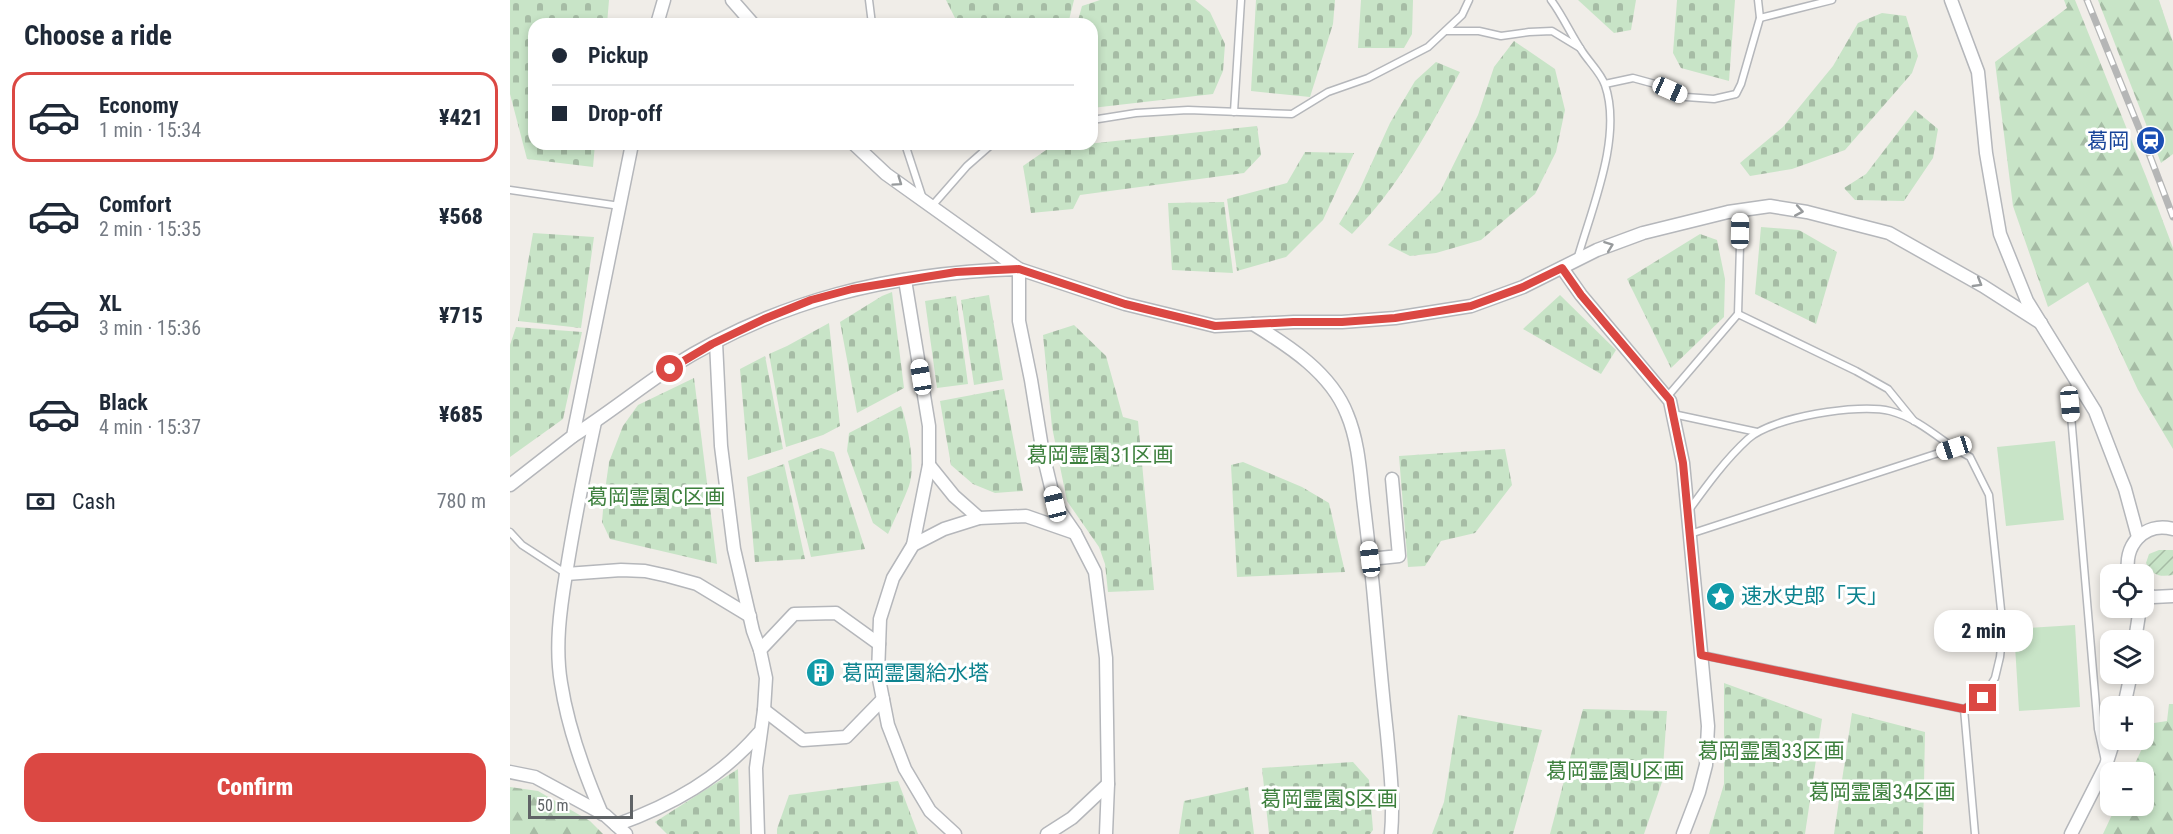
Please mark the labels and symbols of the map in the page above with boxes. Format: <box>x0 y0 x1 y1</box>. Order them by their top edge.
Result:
car <box>1650 74 1690 106</box>
station icon: 葛岡 <box>2134 125 2166 157</box>
place label: 葛岡 <box>2087 129 2129 153</box>
one-way arrow <box>891 175 902 186</box>
one-way arrow <box>1793 204 1803 217</box>
car <box>1731 213 1749 249</box>
one-way arrow <box>1604 240 1614 253</box>
one-way arrow <box>1972 276 1982 288</box>
route start <box>656 355 683 382</box>
car <box>909 358 933 396</box>
car <box>2059 385 2081 423</box>
car <box>1934 434 1974 462</box>
park label: 葛岡霊園31区画 <box>1027 443 1173 467</box>
car <box>1042 484 1068 524</box>
park label: 葛岡霊園C区画 <box>587 485 725 509</box>
car <box>1359 540 1381 578</box>
place icon: 速水史郎「天」 <box>1704 580 1736 612</box>
place label: 速水史郎「天」 <box>1741 584 1888 608</box>
callout: 2 min <box>1934 611 2032 653</box>
building icon: 葛岡霊園給水塔 <box>805 657 837 689</box>
place label: 葛岡霊園給水塔 <box>842 661 989 685</box>
route end <box>1969 684 1996 711</box>
park label: 葛岡霊園33区画 <box>1698 739 1844 763</box>
park label: 葛岡霊園U区画 <box>1546 759 1684 783</box>
park label: 葛岡霊園34区画 <box>1809 780 1955 804</box>
park label: 葛岡霊園S区画 <box>1261 787 1397 811</box>
scale bar <box>528 792 633 820</box>

